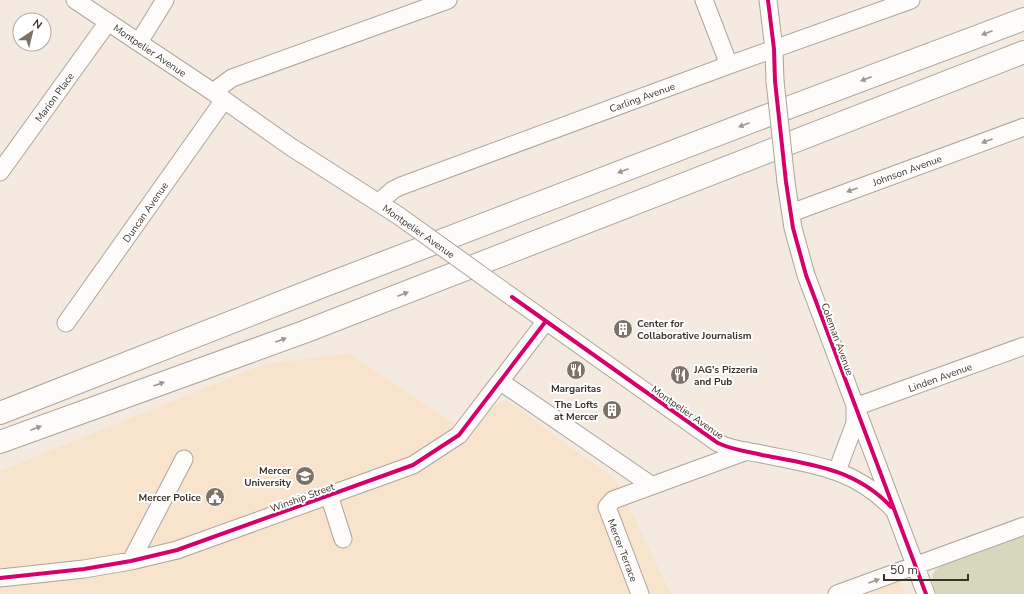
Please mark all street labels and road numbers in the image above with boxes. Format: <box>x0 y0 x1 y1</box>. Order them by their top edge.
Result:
street label: Montpelier Avenue <box>110 21 189 80</box>
street label: Marion Place <box>32 70 78 125</box>
street label: Carling Avenue <box>608 80 677 116</box>
street label: Johnson Avenue <box>870 152 944 190</box>
street label: Duncan Avenue <box>120 180 172 246</box>
street label: Montpelier Avenue <box>380 202 457 262</box>
street label: Coleman Avenue <box>817 301 857 378</box>
street label: Linden Avenue <box>907 360 974 396</box>
street label: Montpelier Avenue <box>649 383 726 443</box>
street label: Winship Street <box>268 480 337 516</box>
street label: Mercer Terrace <box>604 517 640 584</box>

